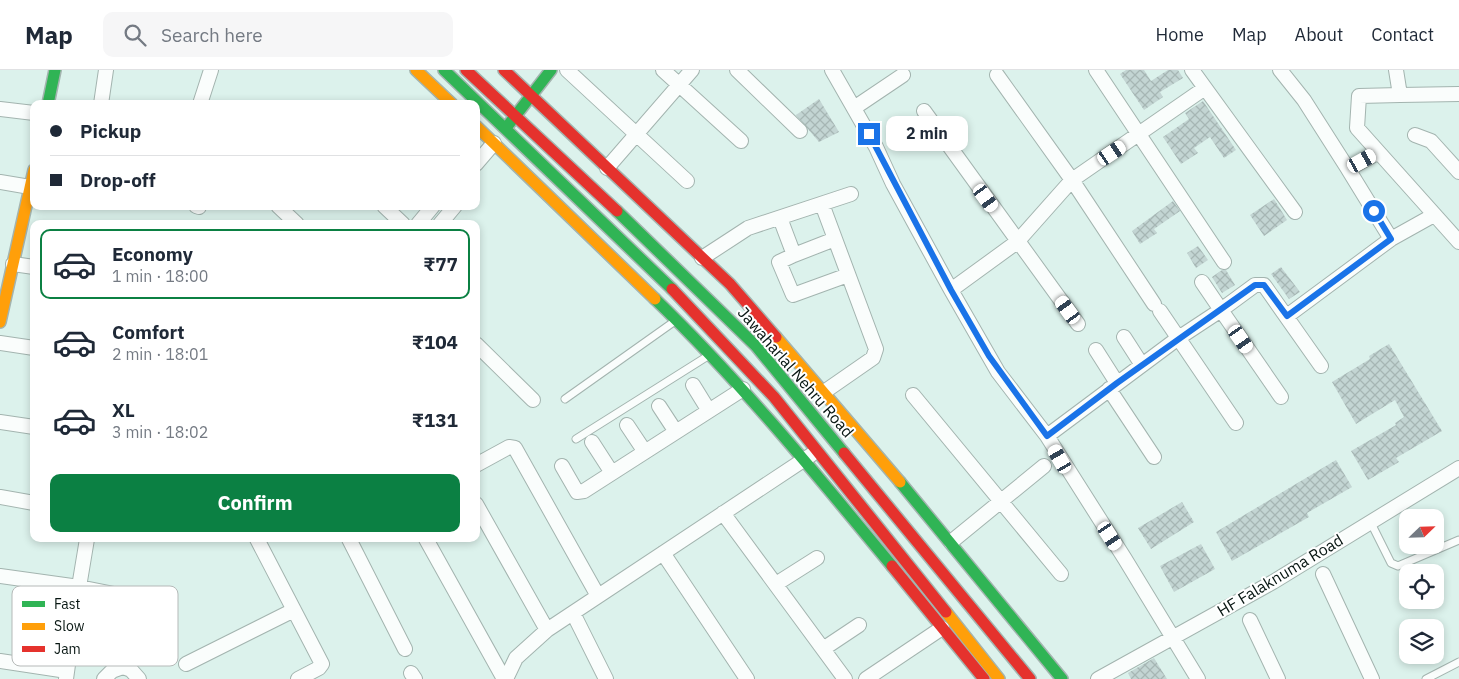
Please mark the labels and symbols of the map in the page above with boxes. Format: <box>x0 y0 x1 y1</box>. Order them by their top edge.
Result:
callout: 2 min <box>886 116 969 152</box>
route end <box>858 123 880 145</box>
car <box>1095 138 1128 168</box>
car <box>1345 147 1378 175</box>
car <box>971 181 1000 215</box>
route start <box>1363 200 1385 222</box>
car <box>1053 293 1082 327</box>
street label: Jawaharlal Nehru Road <box>734 303 858 441</box>
car <box>1226 322 1255 356</box>
car <box>1046 442 1073 476</box>
north arrow <box>1399 509 1444 554</box>
car <box>1095 519 1124 553</box>
street label: HF Falaknuma Road <box>1213 529 1347 621</box>
legend <box>12 586 178 666</box>
text: Fast <box>54 595 80 613</box>
text: Slow <box>54 617 85 635</box>
text: Jam <box>54 640 81 658</box>

